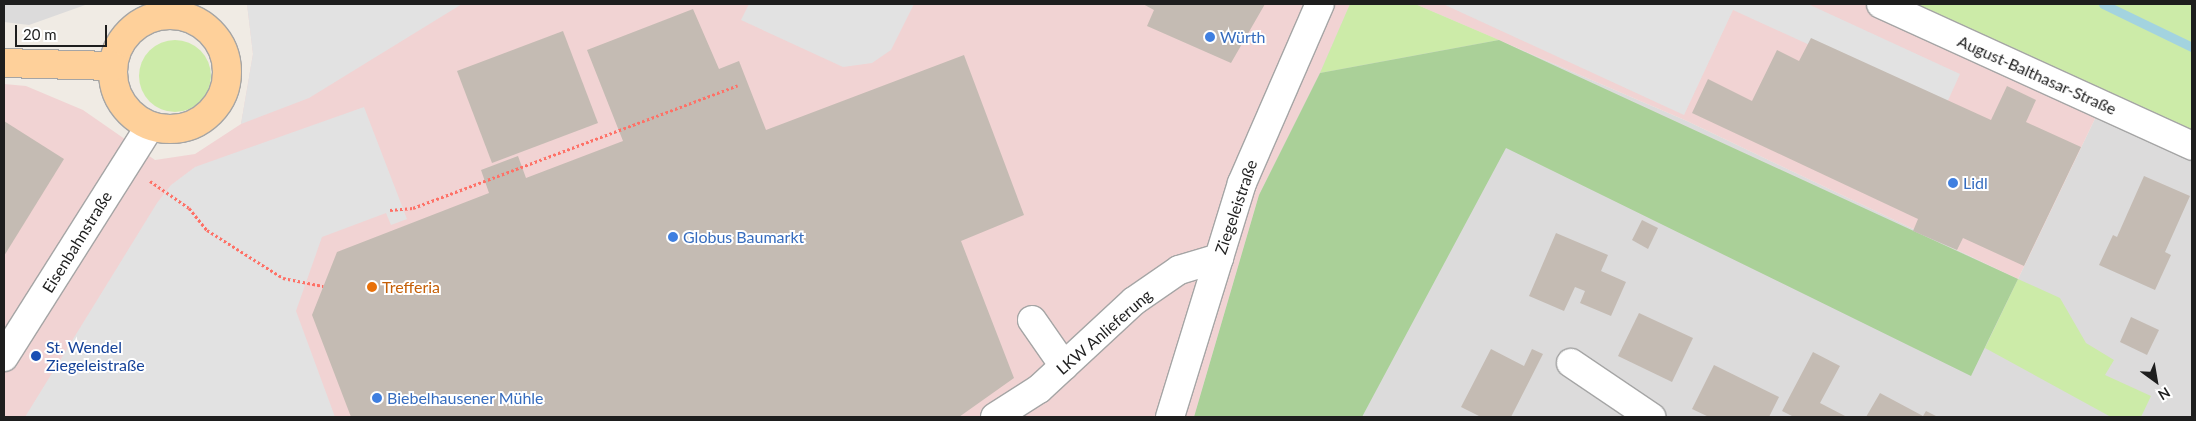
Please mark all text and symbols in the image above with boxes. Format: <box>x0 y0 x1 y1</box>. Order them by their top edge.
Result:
scale bar <box>18 15 110 47</box>
text: 20 m <box>23 25 57 43</box>
place label: Würth <box>1220 27 1265 47</box>
marker: Würth <box>1204 31 1216 43</box>
street label: August-Balthasar-Straße <box>1955 31 2119 119</box>
street label: Ziegeleistraße <box>1211 157 1261 257</box>
place label: Lidl <box>1963 173 1988 193</box>
marker: Lidl <box>1947 177 1959 189</box>
street label: Eisenbahnstraße <box>38 188 116 296</box>
place label: Globus Baumarkt <box>683 227 804 247</box>
marker: Globus Baumarkt <box>667 231 679 243</box>
place label: Trefferia <box>382 277 440 297</box>
marker: Trefferia <box>366 281 378 293</box>
street label: LKW Anlieferung <box>1052 285 1156 379</box>
place label: St. Wendel Ziegeleistraße <box>46 337 145 375</box>
marker: St. Wendel Ziegeleistraße <box>30 350 42 362</box>
north arrow <box>2131 356 2181 406</box>
text: N <box>2155 384 2173 404</box>
place label: Biebelhausener Mühle <box>387 388 544 408</box>
marker: Biebelhausener Mühle <box>371 392 383 404</box>

